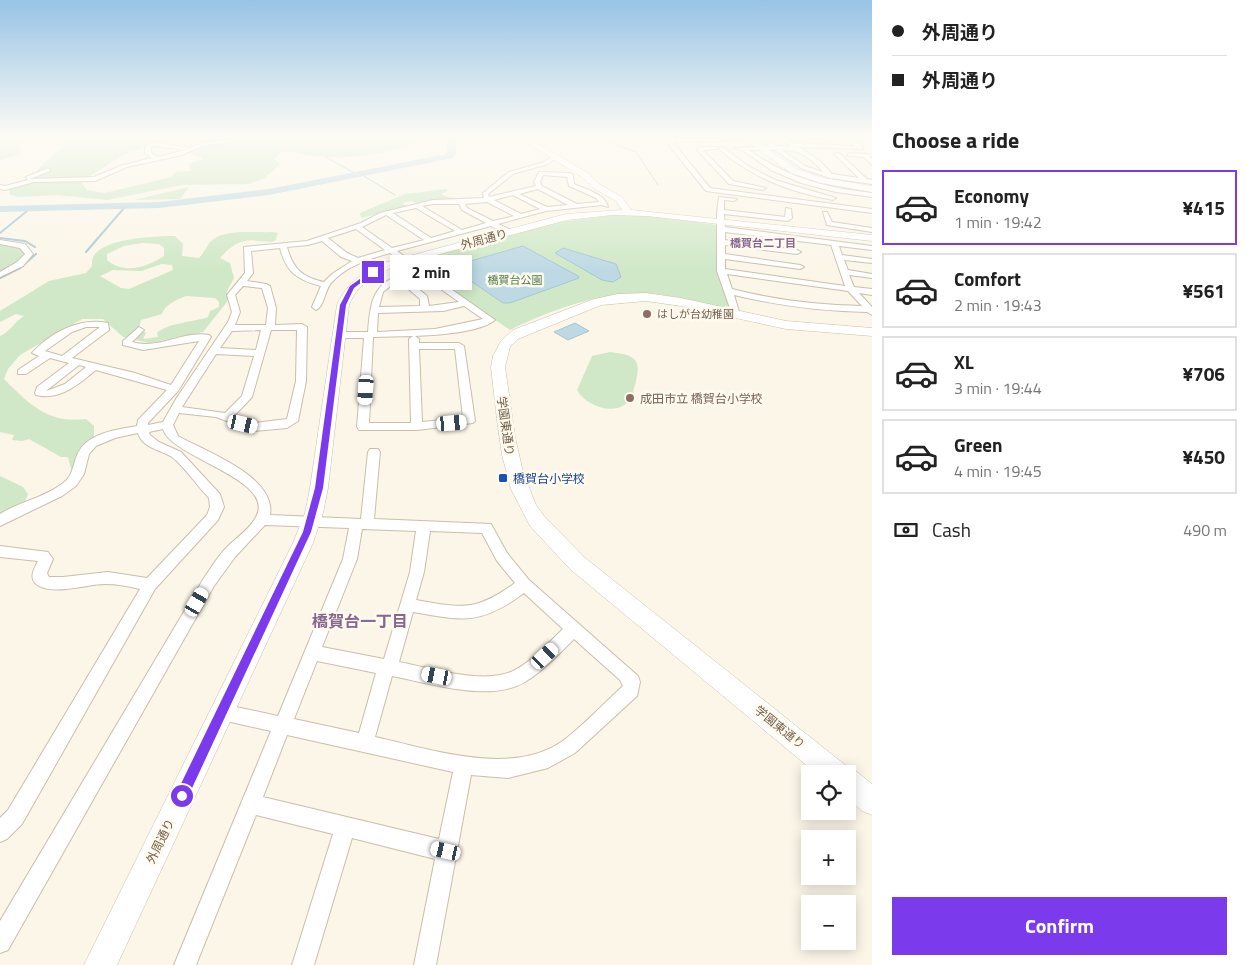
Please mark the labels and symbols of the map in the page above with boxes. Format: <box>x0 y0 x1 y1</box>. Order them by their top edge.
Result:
street label: 外周通り <box>458 224 510 254</box>
district label: 橋賀台二丁目 <box>730 235 796 251</box>
callout: 2 min <box>390 254 473 290</box>
route end <box>362 261 384 283</box>
park label: 橋賀台公園 <box>488 272 543 288</box>
place label: はしが台幼稚園 <box>657 306 734 322</box>
marker: はしが台幼稚園 <box>641 308 653 320</box>
car <box>357 375 374 405</box>
place label: 成田市立 橋賀台小学校 <box>640 389 763 408</box>
marker: 成田市立 橋賀台小学校 <box>624 392 636 404</box>
street label: 学園東通り <box>492 395 520 457</box>
car <box>226 413 259 435</box>
car <box>436 414 467 432</box>
place label: 橋賀台小学校 <box>513 469 585 488</box>
marker: 橋賀台小学校 <box>497 472 509 484</box>
car <box>183 585 210 619</box>
district label: 橋賀台一丁目 <box>312 609 408 633</box>
car <box>528 640 561 672</box>
car <box>420 666 453 686</box>
street label: 学園東通り <box>751 701 809 753</box>
route start <box>171 785 193 807</box>
street label: 外周通り <box>141 815 179 867</box>
car <box>429 840 462 862</box>

